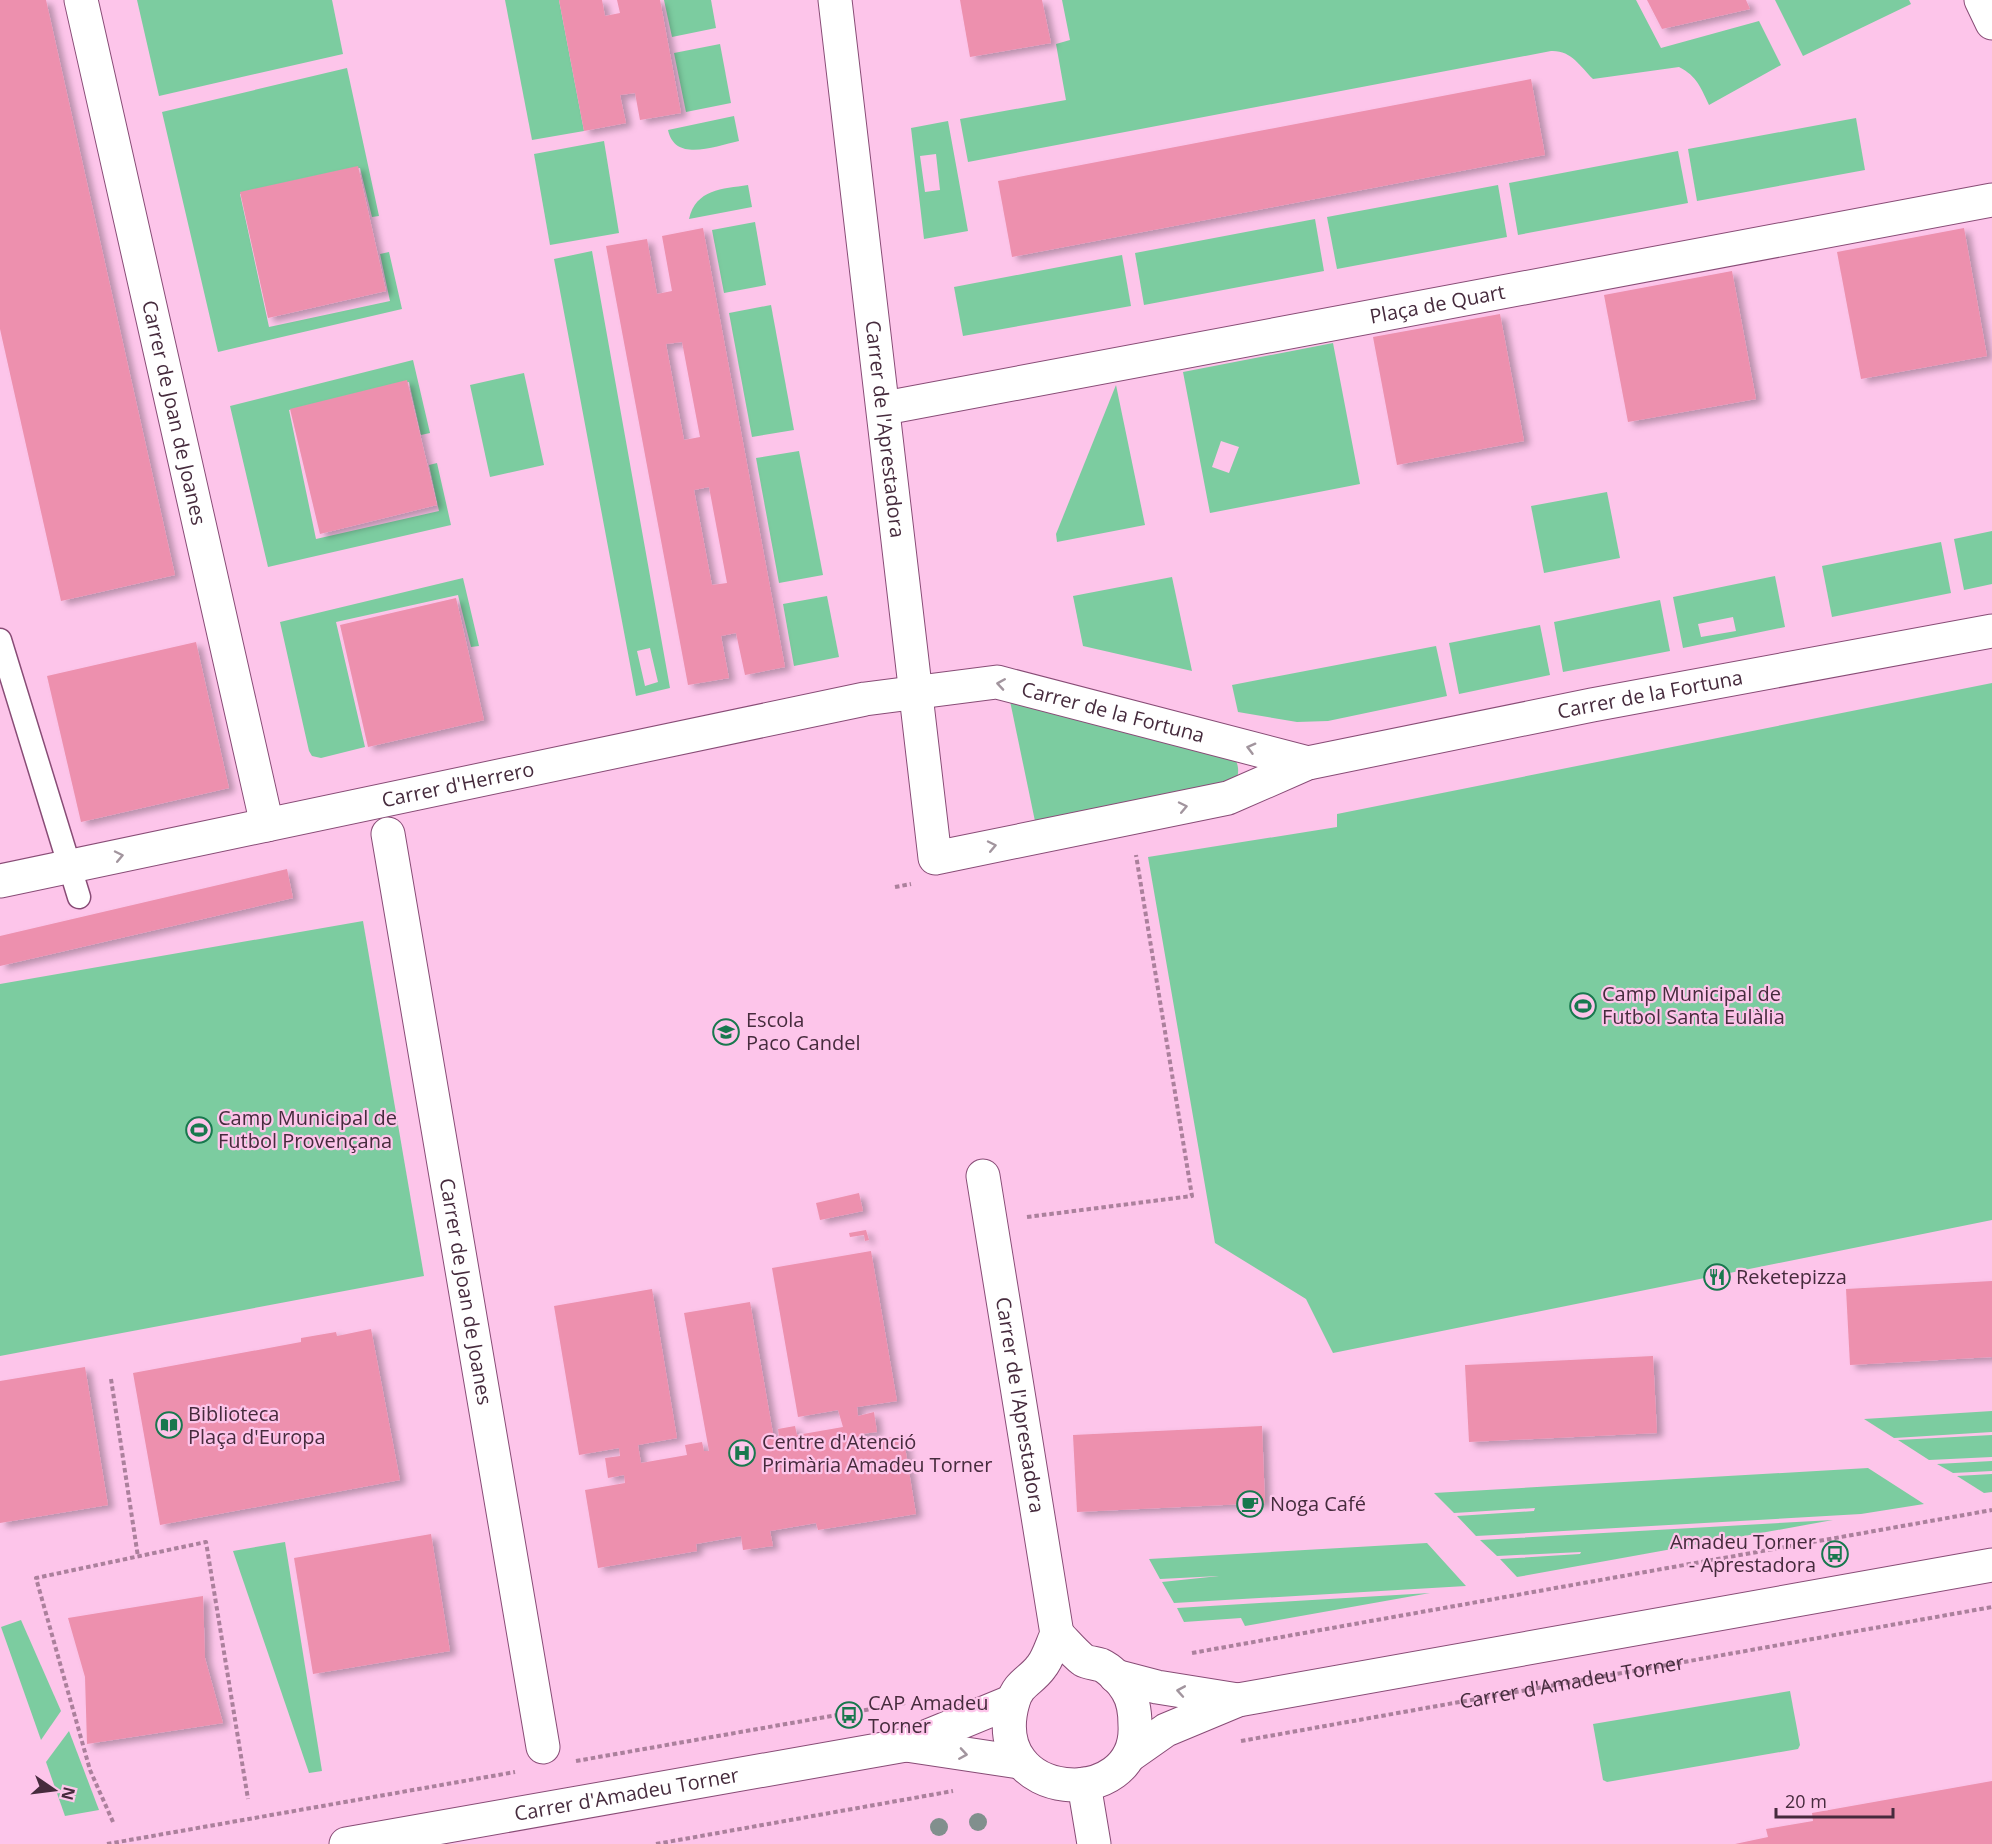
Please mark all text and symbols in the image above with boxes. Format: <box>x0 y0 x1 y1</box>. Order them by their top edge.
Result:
street label: Plaça de Quart <box>1367 278 1507 330</box>
street label: Carrer de Joan de Joanes <box>136 298 213 528</box>
street label: Carrer de l'Aprestadora <box>859 319 912 539</box>
street label: Carrer de la Fortuna <box>1555 663 1745 725</box>
street label: Carrer de la Fortuna <box>1019 675 1208 749</box>
one-way arrow <box>996 679 1006 691</box>
one-way arrow <box>1246 743 1256 756</box>
street label: Carrer d'Herrero <box>379 755 537 813</box>
one-way arrow <box>1178 801 1188 814</box>
one-way arrow <box>987 840 997 853</box>
one-way arrow <box>114 851 124 864</box>
place label: Camp Municipal de Futbol Santa Eulàlia <box>1602 980 1785 1030</box>
sports icon: Camp Municipal de Futbol Santa Eulàlia <box>1568 991 1598 1021</box>
place label: Escola Paco Candel <box>746 1006 860 1056</box>
school or university icon: Escola Paco Candel <box>711 1017 741 1047</box>
place label: Camp Municipal de Futbol Provençana <box>218 1104 397 1154</box>
sports icon: Camp Municipal de Futbol Provençana <box>184 1115 214 1145</box>
street label: Carrer de Joan de Joanes <box>434 1176 499 1407</box>
restaurant icon: Reketepizza <box>1702 1262 1732 1292</box>
place label: Reketepizza <box>1736 1263 1847 1290</box>
street label: Carrer de l'Aprestadora <box>990 1295 1051 1515</box>
place label: Biblioteca Plaça d'Europa <box>188 1400 326 1450</box>
library icon: Biblioteca Plaça d'Europa <box>154 1410 184 1440</box>
place label: Centre d'Atenció Primària Amadeu Torner <box>762 1428 993 1478</box>
hospital icon: Centre d'Atenció Primària Amadeu Torner <box>727 1438 757 1468</box>
cafe icon: Noga Café <box>1235 1489 1265 1519</box>
place label: Noga Café <box>1270 1490 1366 1517</box>
place label: Amadeu Torner - Aprestadora <box>1670 1528 1816 1578</box>
bus stop icon: Amadeu Torner - Aprestadora <box>1820 1539 1850 1569</box>
street label: Carrer d'Amadeu Torner <box>1457 1648 1686 1715</box>
one-way arrow <box>1176 1685 1185 1697</box>
place label: CAP Amadeu Torner <box>868 1689 988 1739</box>
bus stop icon: CAP Amadeu Torner <box>834 1700 864 1730</box>
one-way arrow <box>958 1747 967 1759</box>
north arrow <box>24 1760 84 1820</box>
street label: Carrer d'Amadeu Torner <box>512 1761 741 1827</box>
scale bar <box>1776 1781 1893 1819</box>
text: N <box>56 1785 81 1803</box>
text: 20 m <box>1785 1789 1827 1813</box>

